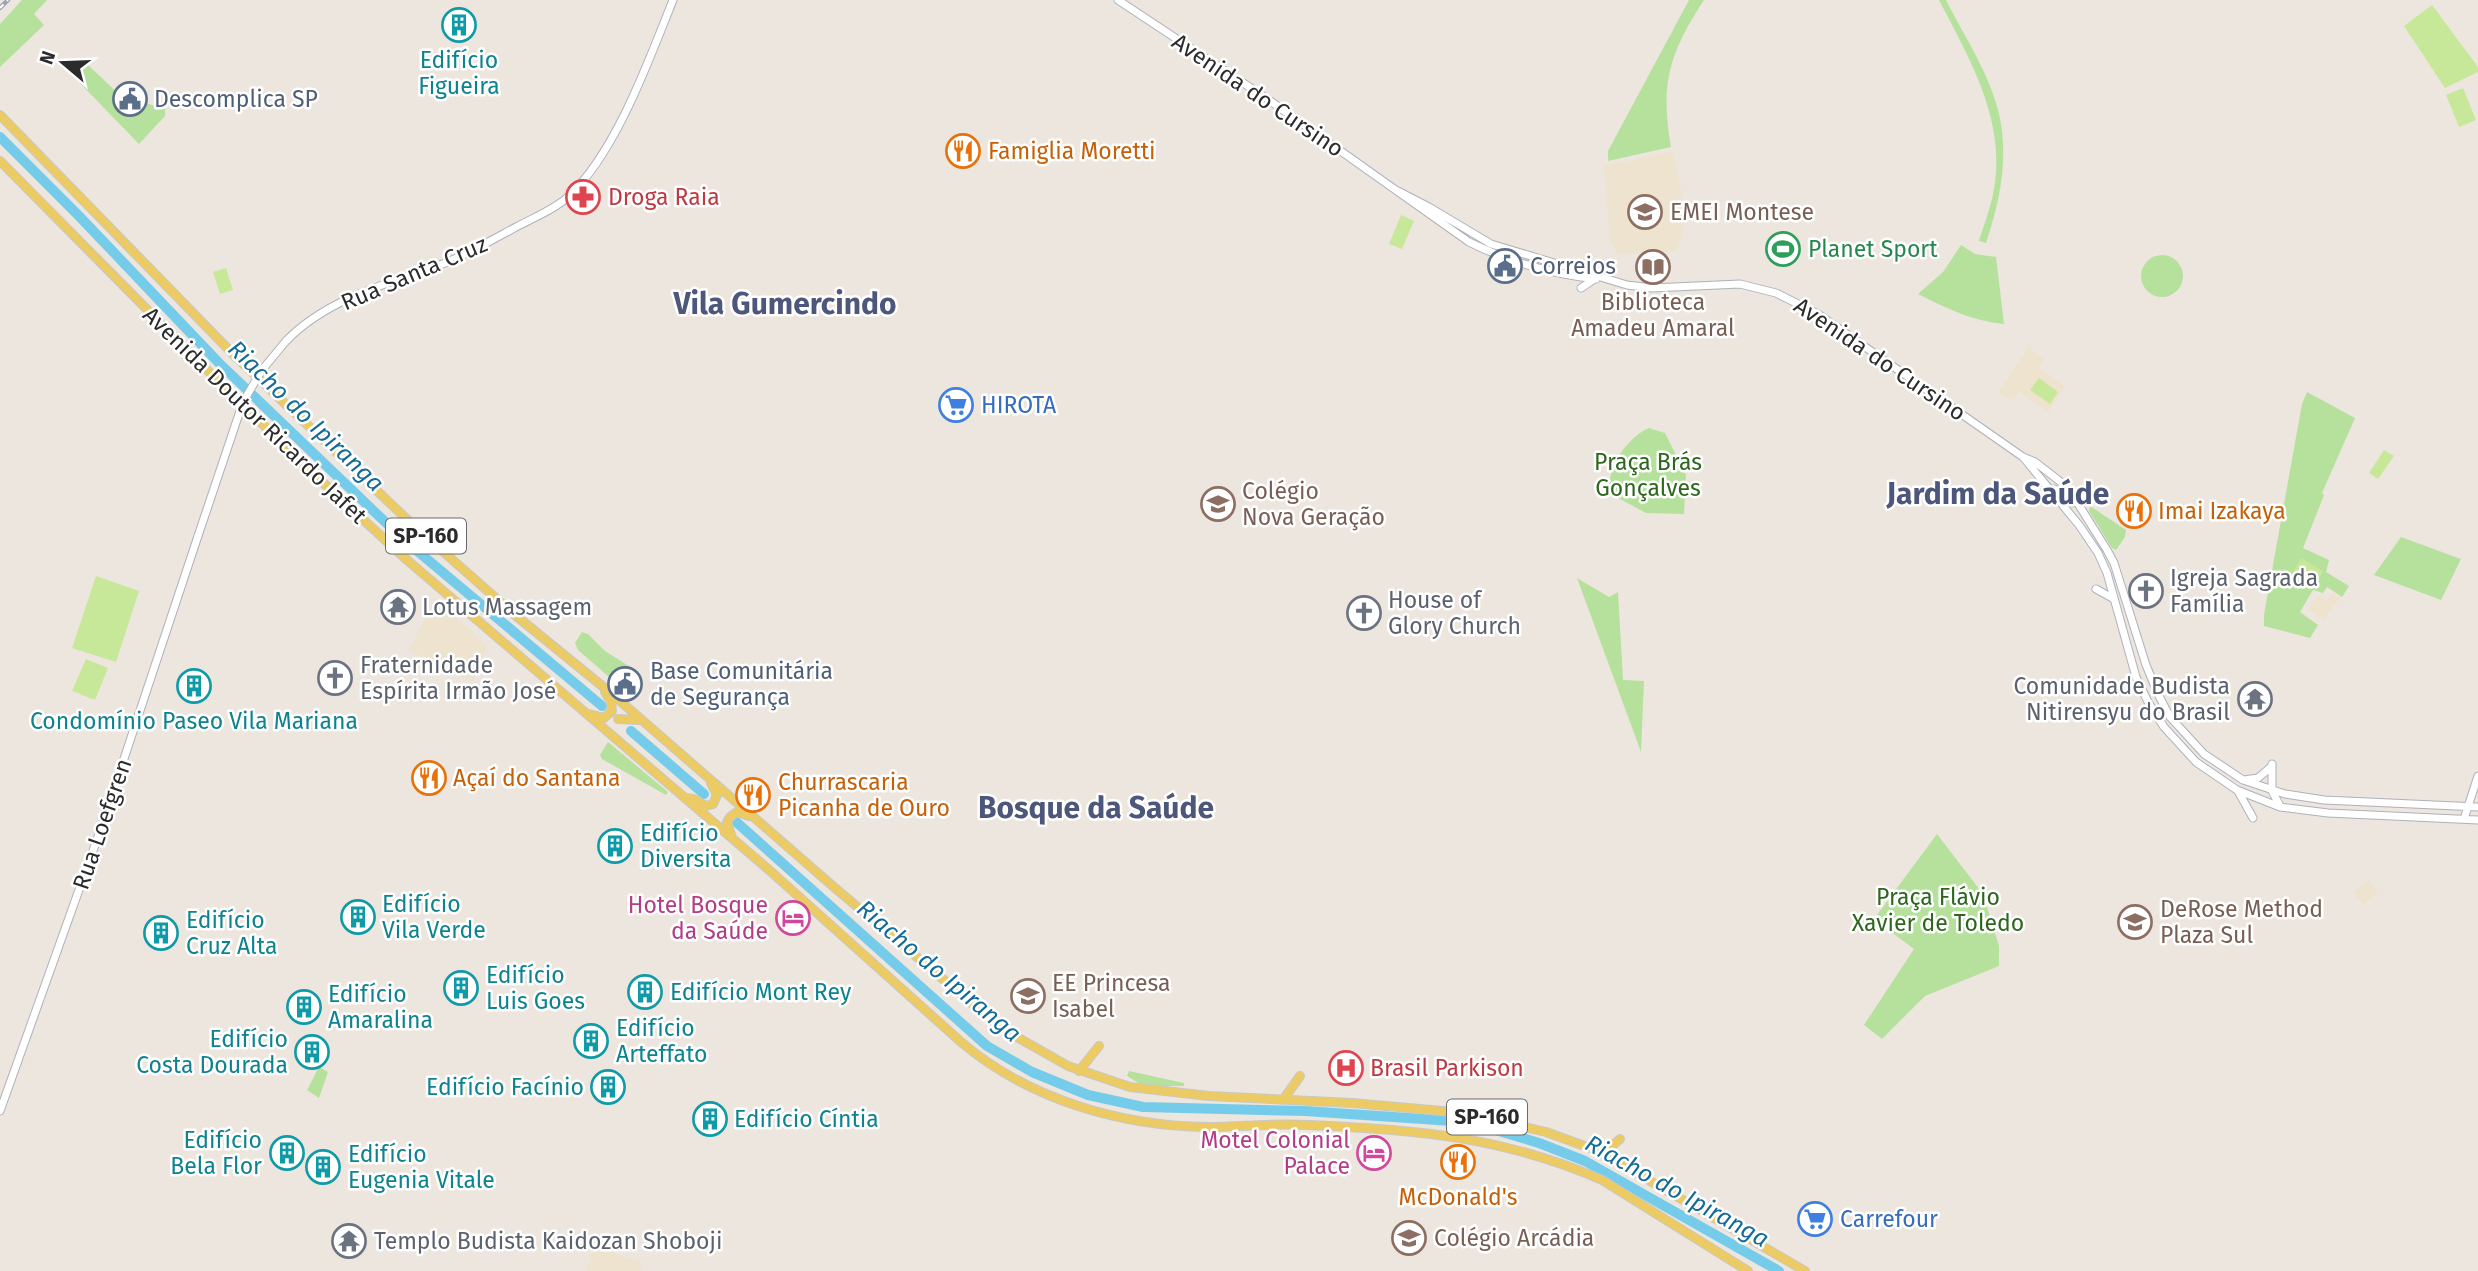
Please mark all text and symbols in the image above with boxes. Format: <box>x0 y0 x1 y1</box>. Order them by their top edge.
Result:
building icon: Edifício Figueira <box>440 6 478 44</box>
street label: Avenida do Cursino <box>1167 27 1349 163</box>
north arrow <box>28 28 98 98</box>
place label: Edifício Figueira <box>418 46 500 100</box>
text: N <box>34 48 60 67</box>
public building icon: Descomplica SP <box>111 80 149 118</box>
place label: Descomplica SP <box>154 85 318 113</box>
restaurant icon: Famiglia Moretti <box>944 132 982 170</box>
place label: Famiglia Moretti <box>988 137 1156 165</box>
pharmacy icon: Droga Raia <box>564 178 602 216</box>
place label: Droga Raia <box>608 183 720 211</box>
school or university icon: EMEI Montese <box>1626 193 1664 231</box>
place label: EMEI Montese <box>1670 198 1814 226</box>
street label: Rua Santa Cruz <box>337 230 491 316</box>
sports icon: Planet Sport <box>1764 230 1802 268</box>
place label: Planet Sport <box>1808 235 1938 263</box>
public building icon: Correios <box>1486 247 1524 285</box>
library icon: Biblioteca Amadeu Amaral <box>1634 248 1672 286</box>
place label: Correios <box>1530 252 1616 280</box>
district label: Vila Gumercindo <box>672 286 897 322</box>
place label: Biblioteca Amadeu Amaral <box>1571 288 1735 342</box>
street label: Avenida do Cursino <box>1789 291 1971 427</box>
street label: Avenida Doutor Ricardo Jafet <box>137 301 373 530</box>
water label: Riacho do Ipiranga <box>222 335 390 497</box>
supermarket icon: HIROTA <box>937 386 975 424</box>
place label: HIROTA <box>981 391 1057 419</box>
park label: Praça Brás Gonçalves <box>1594 448 1702 502</box>
district label: Jardim da Saúde <box>1886 476 2109 512</box>
place label: Colégio Nova Geração <box>1242 477 1385 531</box>
school or university icon: Colégio Nova Geração <box>1199 485 1237 523</box>
restaurant icon: Imai Izakaya <box>2115 492 2153 530</box>
place label: Imai Izakaya <box>2158 497 2286 525</box>
road number: SP-160 <box>386 518 466 554</box>
place label: Igreja Sagrada Família <box>2170 564 2318 618</box>
church icon: Igreja Sagrada Família <box>2127 572 2165 610</box>
place label: House of Glory Church <box>1388 586 1521 640</box>
temple icon: Lotus Massagem <box>379 588 417 626</box>
place label: Lotus Massagem <box>422 593 592 621</box>
church icon: House of Glory Church <box>1345 594 1383 632</box>
place label: Fraternidade Espírita Irmão José <box>360 651 556 705</box>
place label: Base Comunitária de Segurança <box>650 657 833 711</box>
church icon: Fraternidade Espírita Irmão José <box>316 659 354 697</box>
public building icon: Base Comunitária de Segurança <box>606 665 644 703</box>
building icon: Condomínio Paseo Vila Mariana <box>175 667 213 705</box>
place label: Comunidade Budista Nitirensyu do Brasil <box>2013 672 2230 726</box>
temple icon: Comunidade Budista Nitirensyu do Brasil <box>2236 680 2274 718</box>
place label: Condomínio Paseo Vila Mariana <box>30 707 358 735</box>
street label: Rua Loefgren <box>67 755 137 893</box>
restaurant icon: Açaí do Santana <box>410 759 448 797</box>
place label: Açaí do Santana <box>453 764 621 792</box>
place label: Churrascaria Picanha de Ouro <box>778 768 950 822</box>
restaurant icon: Churrascaria Picanha de Ouro <box>734 776 772 814</box>
district label: Bosque da Saúde <box>978 790 1214 826</box>
place label: Edifício Diversita <box>640 819 731 873</box>
building icon: Edifício Diversita <box>596 827 634 865</box>
park label: Praça Flávio Xavier de Toledo <box>1852 883 2024 937</box>
place label: Edifício Vila Verde <box>382 890 486 944</box>
place label: Hotel Bosque da Saúde <box>628 891 768 945</box>
water label: Riacho do Ipiranga <box>851 894 1027 1048</box>
place label: DeRose Method Plaza Sul <box>2160 895 2323 949</box>
building icon: Edifício Vila Verde <box>339 898 377 936</box>
hotel icon: Hotel Bosque da Saúde <box>774 899 812 937</box>
school or university icon: DeRose Method Plaza Sul <box>2116 903 2154 941</box>
place label: Edifício Cruz Alta <box>186 906 278 960</box>
building icon: Edifício Cruz Alta <box>142 914 180 952</box>
place label: Edifício Luis Goes <box>486 961 585 1015</box>
building icon: Edifício Luis Goes <box>442 969 480 1007</box>
place label: EE Princesa Isabel <box>1052 969 1171 1023</box>
building icon: Edifício Mont Rey <box>626 973 664 1011</box>
school or university icon: EE Princesa Isabel <box>1009 977 1047 1015</box>
place label: Edifício Mont Rey <box>670 978 852 1006</box>
place label: Edifício Amaralina <box>328 980 433 1034</box>
building icon: Edifício Amaralina <box>285 988 323 1026</box>
place label: Edifício Arteffato <box>616 1014 707 1068</box>
building icon: Edifício Arteffato <box>572 1022 610 1060</box>
place label: Edifício Costa Dourada <box>136 1025 288 1079</box>
building icon: Edifício Costa Dourada <box>293 1033 331 1071</box>
hospital icon: Brasil Parkison <box>1327 1049 1365 1087</box>
place label: Brasil Parkison <box>1370 1054 1524 1082</box>
building icon: Edifício Facínio <box>589 1068 627 1106</box>
place label: Edifício Facínio <box>426 1073 584 1101</box>
building icon: Edifício Cíntia <box>691 1100 729 1138</box>
road number: SP-160 <box>1447 1100 1527 1134</box>
place label: Edifício Cíntia <box>734 1105 879 1133</box>
place label: Edifício Bela Flor <box>170 1126 262 1180</box>
place label: Motel Colonial Palace <box>1200 1126 1350 1180</box>
water label: Riacho do Ipiranga <box>1580 1129 1774 1253</box>
building icon: Edifício Bela Flor <box>268 1134 306 1172</box>
hotel icon: Motel Colonial Palace <box>1355 1134 1393 1172</box>
place label: Edifício Eugenia Vitale <box>348 1140 495 1194</box>
restaurant icon: McDonald's <box>1439 1143 1477 1181</box>
building icon: Edifício Eugenia Vitale <box>304 1148 342 1186</box>
place label: McDonald's <box>1399 1183 1517 1211</box>
supermarket icon: Carrefour <box>1796 1200 1834 1238</box>
place label: Carrefour <box>1840 1205 1938 1233</box>
school or university icon: Colégio Arcádia <box>1390 1219 1428 1257</box>
temple icon: Templo Budista Kaidozan Shoboji <box>330 1222 368 1260</box>
place label: Colégio Arcádia <box>1434 1224 1594 1252</box>
place label: Templo Budista Kaidozan Shoboji <box>374 1227 722 1255</box>

